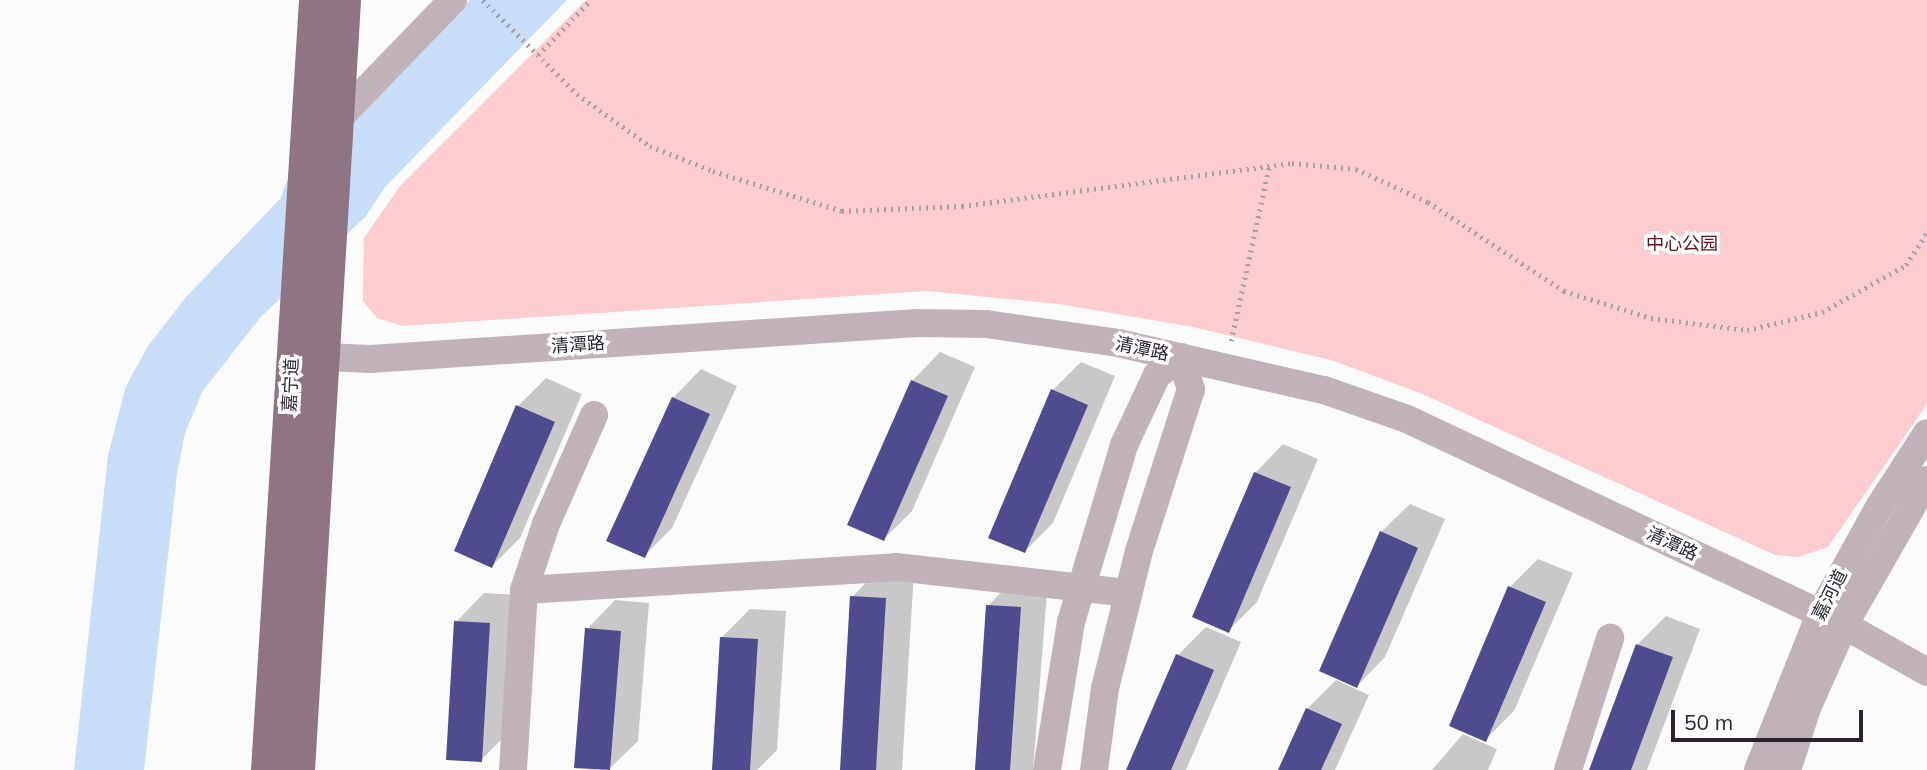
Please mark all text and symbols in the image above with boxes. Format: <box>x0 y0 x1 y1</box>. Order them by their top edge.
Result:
park label: 中心公园 <box>1646 233 1718 255</box>
street label: 清潭路 <box>550 332 606 358</box>
street label: 清潭路 <box>1113 333 1171 365</box>
street label: 嘉宁道 <box>279 357 303 413</box>
street label: 清潭路 <box>1643 523 1701 565</box>
street label: 嘉河道 <box>1808 566 1852 624</box>
scale bar <box>1675 696 1868 740</box>
text: 50 m <box>1684 709 1733 735</box>

